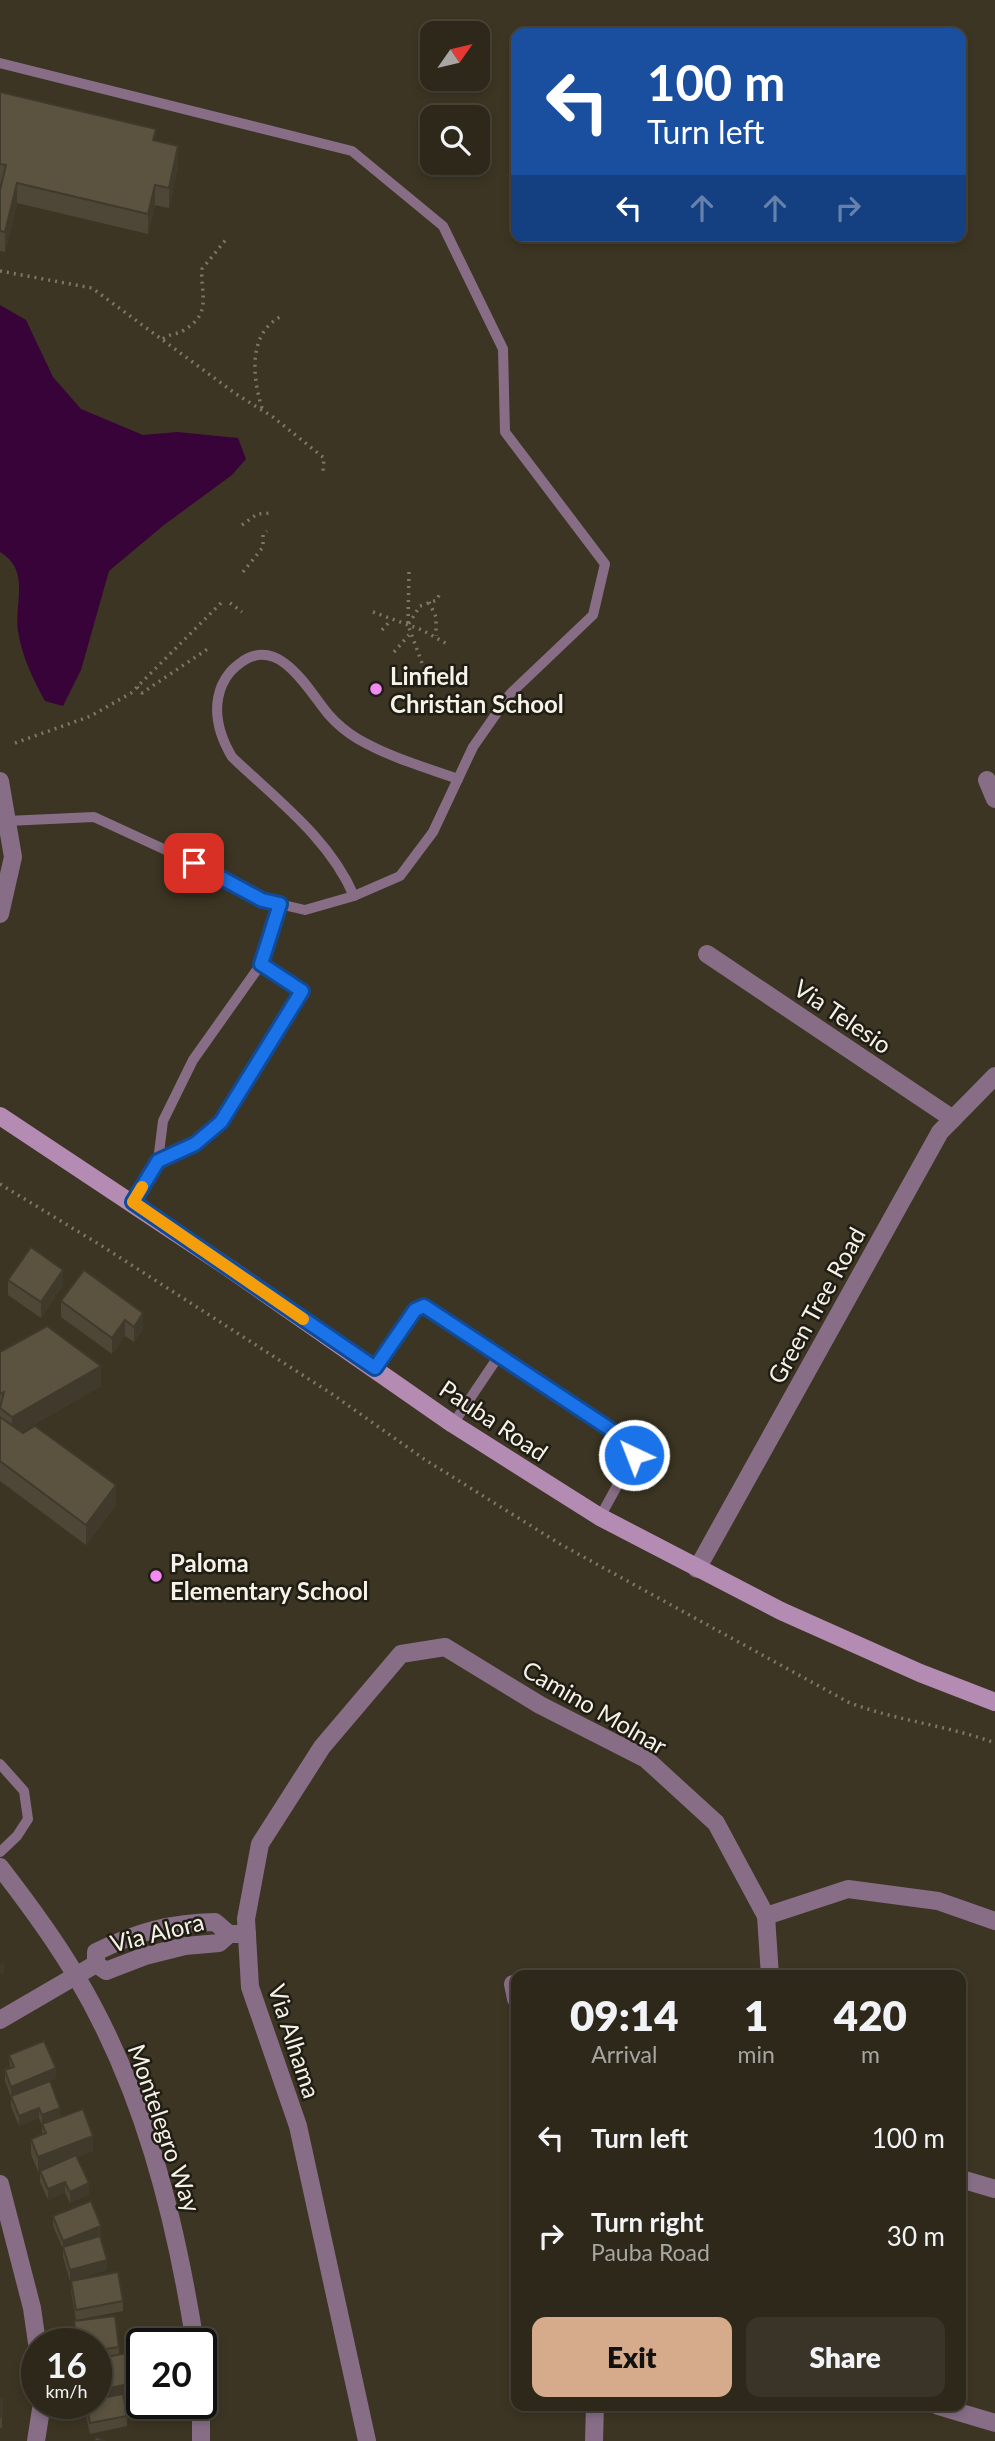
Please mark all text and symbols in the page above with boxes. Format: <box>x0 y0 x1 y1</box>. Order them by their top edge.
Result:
north arrow <box>420 21 490 91</box>
map controls <box>420 21 490 175</box>
text: 100 m <box>647 53 785 111</box>
icon: left <box>532 56 623 147</box>
button: search <box>420 105 490 175</box>
text: Turn left <box>647 112 764 151</box>
icon: left <box>610 189 648 227</box>
icon: ahead <box>683 189 721 227</box>
icon: ahead <box>756 189 794 227</box>
icon: right <box>829 189 867 227</box>
place label: Linfield Christian School <box>390 661 564 718</box>
marker: Linfield Christian School <box>368 681 384 697</box>
pin <box>164 833 224 893</box>
icon: arrive <box>175 844 213 882</box>
street label: Via Telesio <box>789 973 897 1059</box>
street label: Green Tree Road <box>761 1222 871 1388</box>
street label: Pauba Road <box>434 1373 554 1467</box>
position arrow <box>597 1418 671 1492</box>
place label: Paloma Elementary School <box>170 1548 369 1605</box>
marker: Paloma Elementary School <box>148 1568 164 1584</box>
street label: Camino Molnar <box>518 1654 673 1760</box>
street label: Via Alora <box>107 1906 207 1958</box>
street label: Via Alhama <box>263 1980 327 2102</box>
text: 09:14 <box>570 1990 679 2040</box>
text: 1 <box>744 1990 768 2040</box>
text: 420 <box>834 1990 907 2040</box>
street label: Montelegro Way <box>123 2040 208 2216</box>
text: Arrival <box>591 2040 657 2068</box>
text: min <box>738 2040 775 2068</box>
text: m <box>861 2040 880 2068</box>
icon: left <box>532 2119 570 2157</box>
text: Turn left <box>591 2122 688 2154</box>
text: 100 m <box>872 2122 945 2154</box>
text: Turn right <box>591 2206 704 2238</box>
icon: right <box>532 2217 570 2255</box>
text: 30 m <box>887 2220 945 2252</box>
text: Pauba Road <box>591 2238 710 2266</box>
button: Exit <box>532 2317 732 2397</box>
button: Share <box>746 2317 945 2397</box>
speed limit sign: 20 <box>126 2328 217 2419</box>
text: 16 <box>46 2343 87 2385</box>
text: km/h <box>45 2380 88 2402</box>

